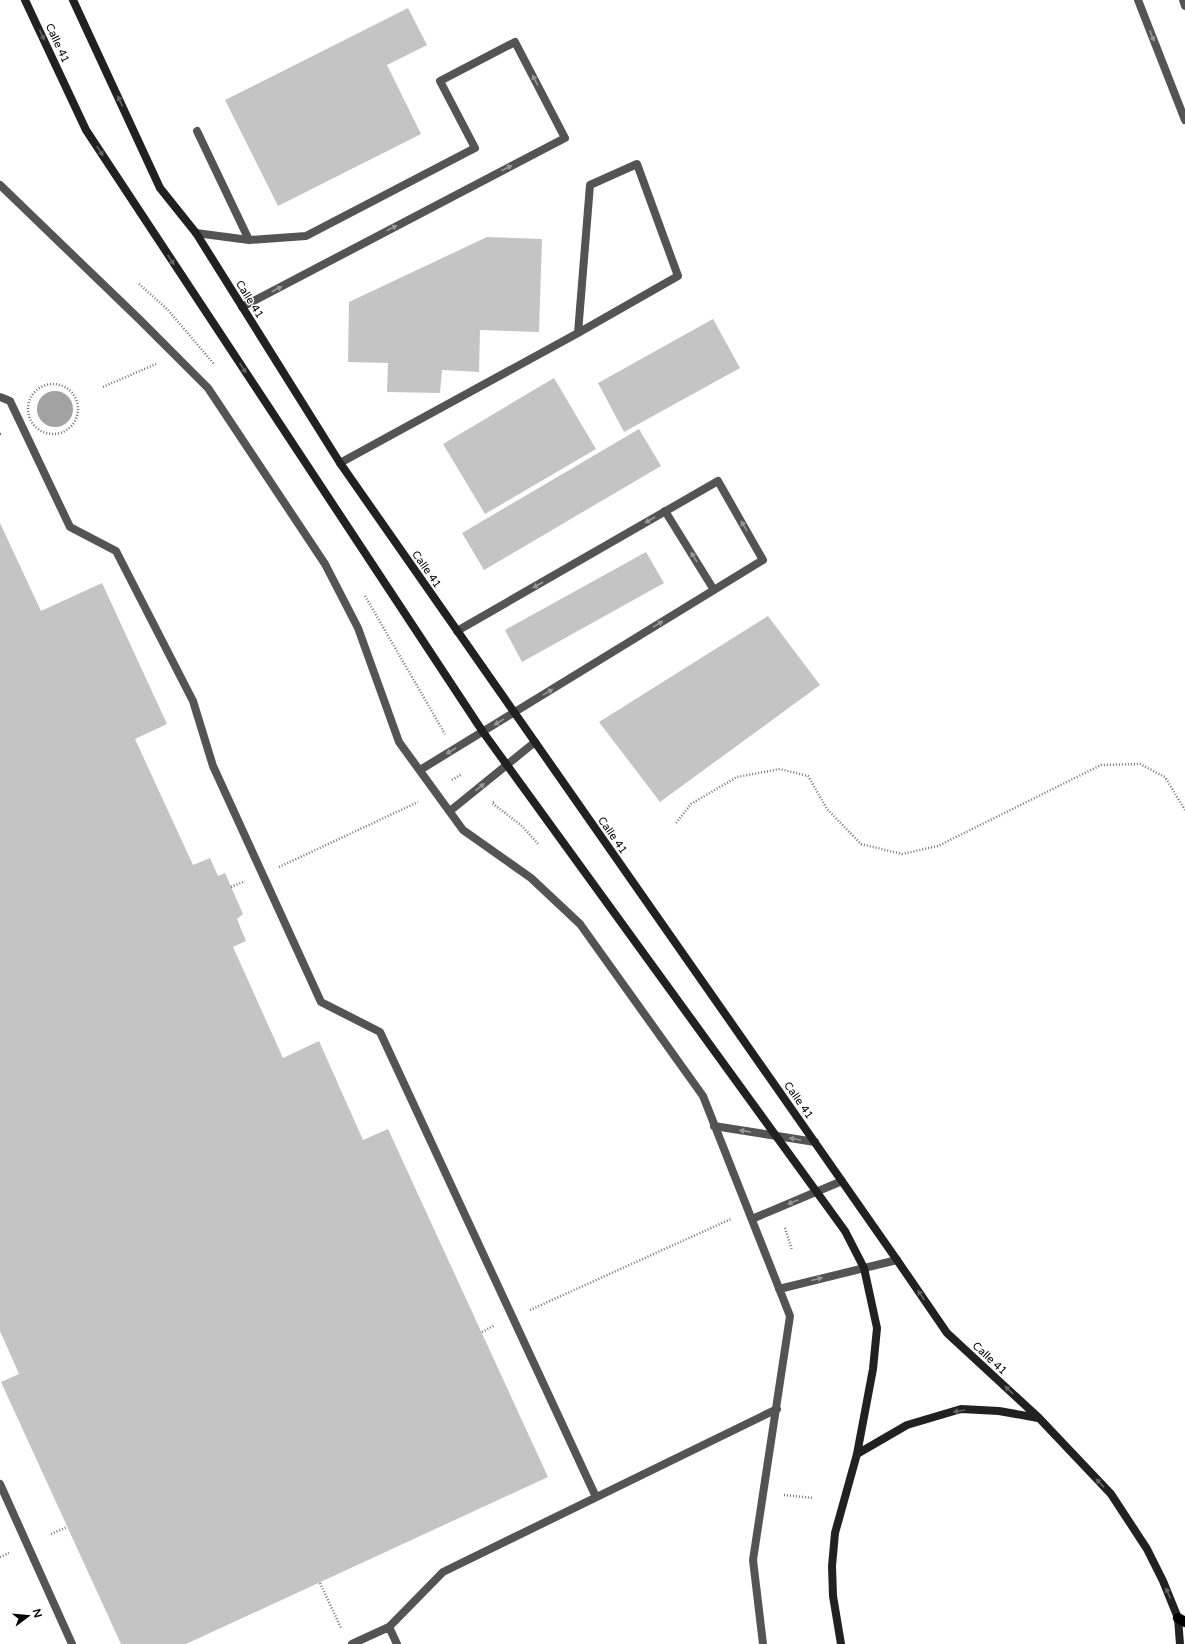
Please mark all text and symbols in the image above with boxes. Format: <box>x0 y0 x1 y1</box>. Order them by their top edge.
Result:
street label: Calle 41 <box>43 21 72 65</box>
one-way arrow <box>39 30 45 41</box>
one-way arrow <box>1150 31 1156 43</box>
one-way arrow <box>531 74 538 86</box>
one-way arrow <box>117 96 123 107</box>
one-way arrow <box>96 146 104 157</box>
one-way arrow <box>501 165 513 171</box>
one-way arrow <box>386 225 398 232</box>
one-way arrow <box>168 254 175 266</box>
street label: Calle 41 <box>233 278 266 321</box>
one-way arrow <box>271 286 283 292</box>
one-way arrow <box>239 363 247 374</box>
one-way arrow <box>644 516 656 523</box>
one-way arrow <box>740 520 747 532</box>
street label: Calle 41 <box>409 548 444 590</box>
one-way arrow <box>690 551 697 563</box>
one-way arrow <box>532 581 543 588</box>
one-way arrow <box>653 620 663 628</box>
one-way arrow <box>542 688 553 695</box>
one-way arrow <box>494 718 504 726</box>
one-way arrow <box>446 747 456 755</box>
one-way arrow <box>475 782 485 791</box>
street label: Calle 41 <box>595 814 630 856</box>
street label: Calle 41 <box>781 1079 816 1121</box>
one-way arrow <box>739 1128 751 1134</box>
one-way arrow <box>789 1136 802 1142</box>
one-way arrow <box>788 1199 799 1205</box>
one-way arrow <box>811 1276 823 1282</box>
one-way arrow <box>917 1290 925 1300</box>
street label: Calle 41 <box>970 1339 1010 1378</box>
one-way arrow <box>1004 1386 1014 1395</box>
one-way arrow <box>953 1408 965 1414</box>
one-way arrow <box>1095 1478 1105 1488</box>
one-way arrow <box>1164 1586 1170 1598</box>
north arrow <box>8 1596 48 1636</box>
text: N <box>30 1607 45 1619</box>

